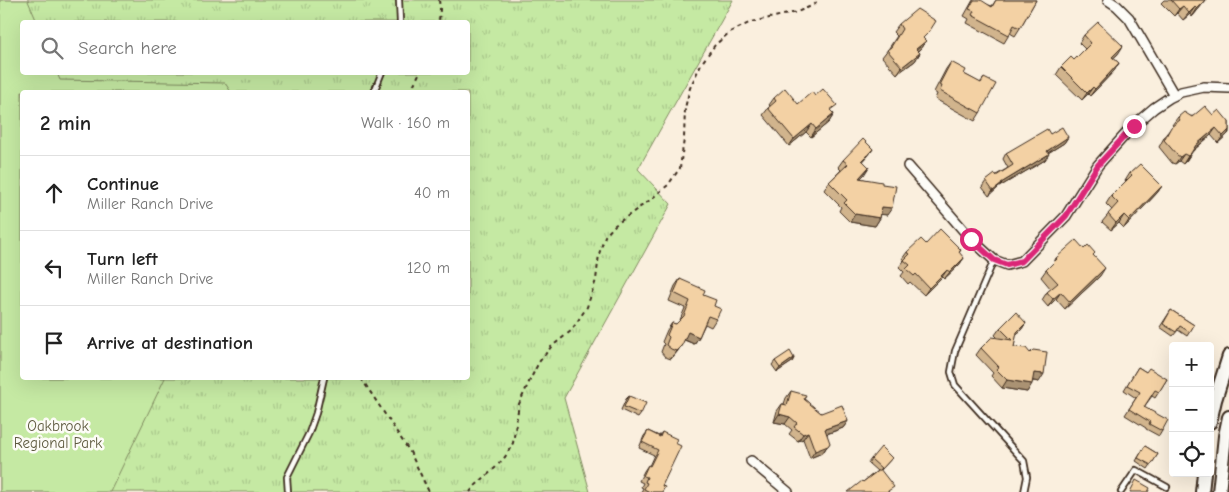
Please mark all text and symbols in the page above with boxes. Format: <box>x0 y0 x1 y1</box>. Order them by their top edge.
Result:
search box <box>20 20 470 75</box>
icon: search <box>38 34 66 62</box>
text: Search here <box>78 37 177 59</box>
text: 2 min <box>40 111 91 135</box>
text: Walk · 160 m <box>361 114 450 132</box>
route end <box>1123 115 1146 138</box>
text: Continue <box>87 173 159 195</box>
icon: ahead <box>40 179 68 207</box>
text: 40 m <box>414 184 450 202</box>
text: Miller Ranch Drive <box>87 195 213 213</box>
route start <box>960 228 983 251</box>
text: Turn left <box>87 248 158 270</box>
icon: left <box>40 254 68 282</box>
text: 120 m <box>407 259 450 277</box>
text: Miller Ranch Drive <box>87 270 213 288</box>
icon: arrive <box>40 329 68 357</box>
text: Arrive at destination <box>87 332 253 354</box>
map controls <box>1169 342 1214 477</box>
button: + <box>1169 342 1214 387</box>
button: − <box>1169 387 1214 432</box>
park label: Oakbrook Regional Park <box>14 417 103 452</box>
button: locate <box>1169 432 1214 477</box>

